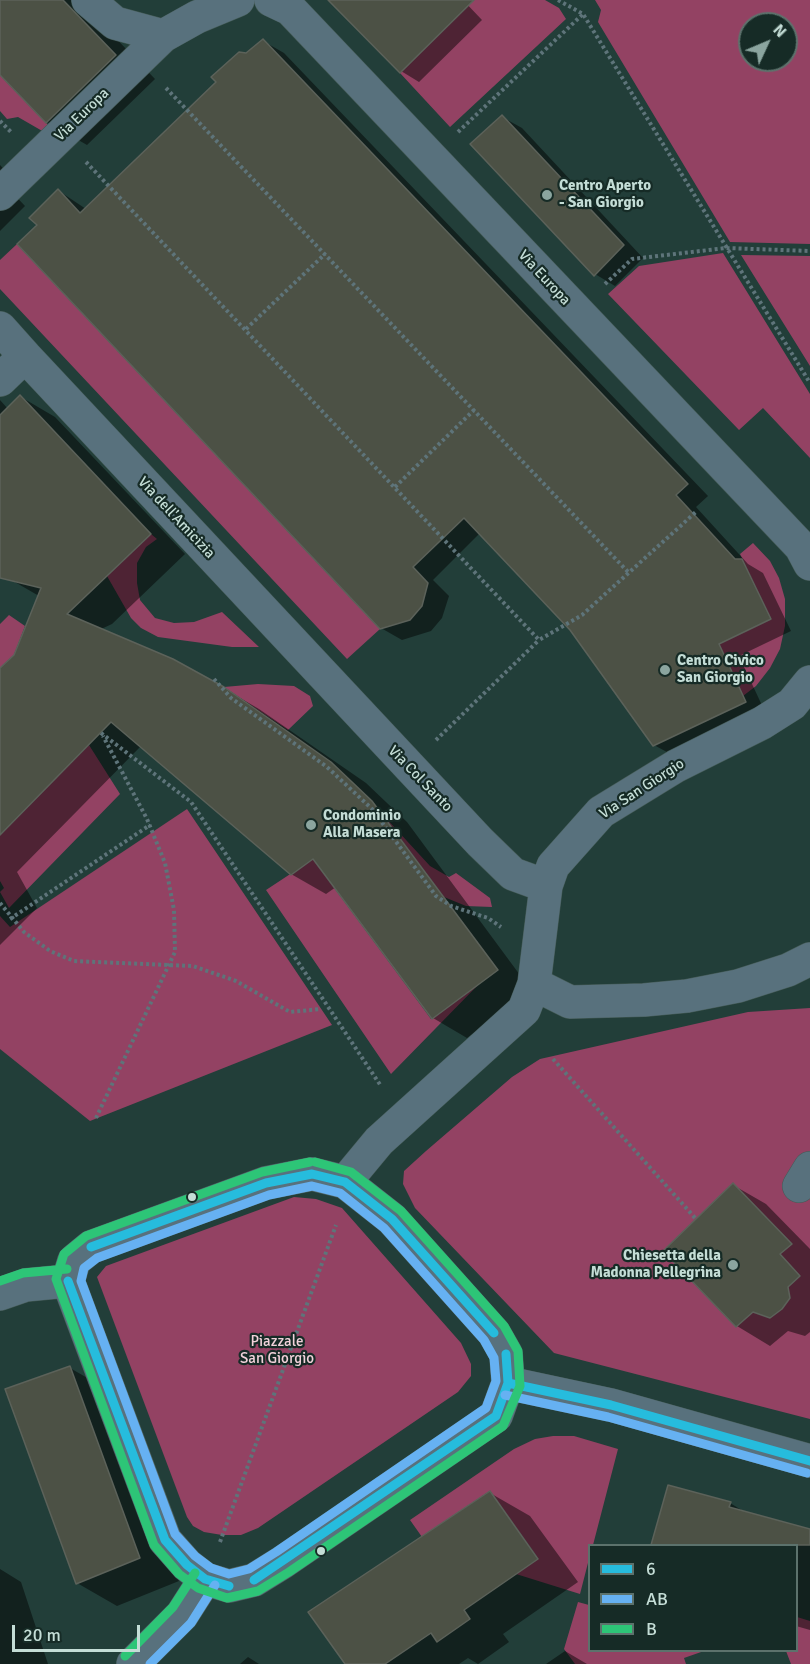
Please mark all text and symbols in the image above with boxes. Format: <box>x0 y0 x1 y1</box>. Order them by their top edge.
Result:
north arrow <box>738 12 798 72</box>
text: N <box>768 20 791 42</box>
street label: Via Europa <box>51 85 113 145</box>
place label: Centro Aperto - San Giorgio <box>559 177 651 212</box>
marker: Centro Aperto - San Giorgio <box>540 188 554 202</box>
street label: Via Europa <box>514 247 574 309</box>
street label: Via dell'Amicizia <box>134 473 218 563</box>
place label: Centro Civico San Giorgio <box>677 652 764 687</box>
marker: Centro Civico San Giorgio <box>658 663 672 677</box>
street label: Via Col Santo <box>384 742 456 816</box>
street label: Via San Giorgio <box>596 755 688 823</box>
place label: Condominio Alla Masera <box>323 807 401 842</box>
marker: Condominio Alla Masera <box>304 818 318 832</box>
unlabelled marker <box>186 1191 198 1203</box>
place label: Chiesetta della Madonna Pellegrina <box>590 1247 721 1282</box>
marker: Chiesetta della Madonna Pellegrina <box>726 1258 740 1272</box>
park label: Piazzale San Giorgio <box>240 1333 314 1368</box>
legend <box>588 1544 798 1652</box>
unlabelled marker <box>315 1545 327 1557</box>
text: 6 <box>646 1558 656 1580</box>
text: AB <box>646 1588 668 1610</box>
scale bar <box>15 1613 142 1651</box>
text: B <box>646 1618 657 1640</box>
text: 20 m <box>23 1624 61 1646</box>

